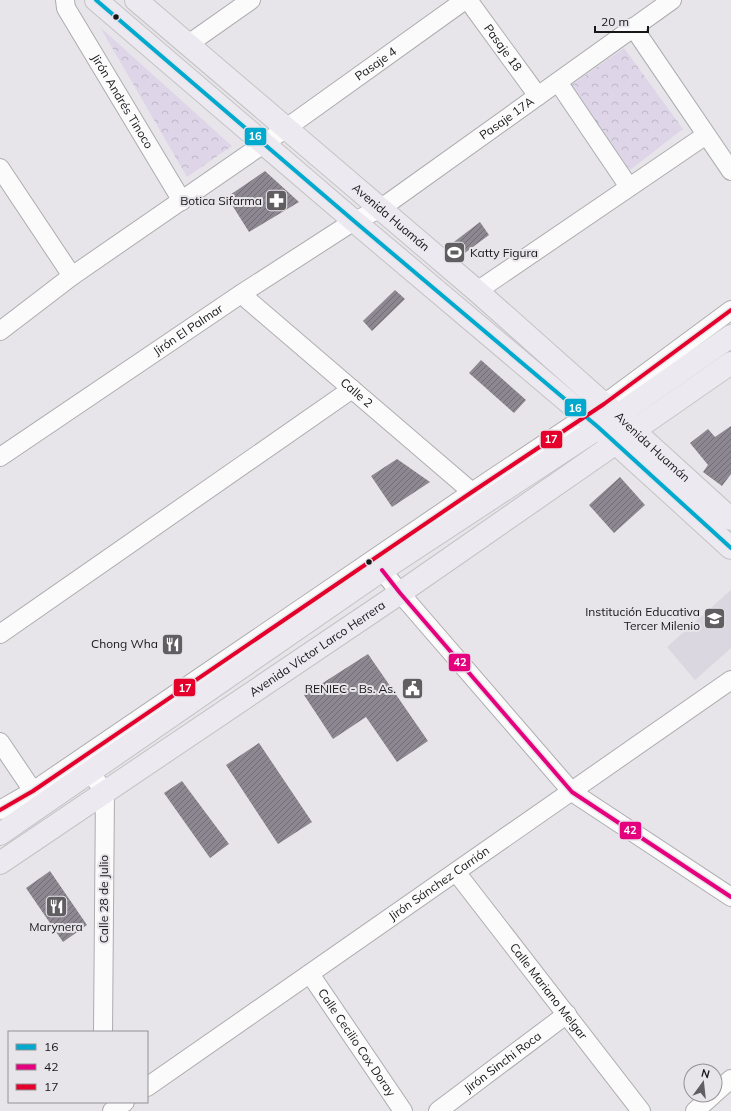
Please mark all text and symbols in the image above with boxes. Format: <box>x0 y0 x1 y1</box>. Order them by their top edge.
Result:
scale bar <box>595 8 648 34</box>
unlabelled marker <box>111 12 121 22</box>
text: 20 m <box>601 14 629 29</box>
street label: Pasaje 18 <box>481 21 525 74</box>
street label: Pasaje 4 <box>352 44 399 84</box>
street label: Jirón Andrés Tinoco <box>88 51 157 151</box>
street label: Pasaje 17A <box>476 93 537 142</box>
line badge: 16 <box>244 127 267 146</box>
text: 16 <box>248 129 262 143</box>
street label: Avenida Huamán <box>349 180 433 254</box>
pharmacy icon: Botica Sifarma <box>264 188 290 214</box>
place label: Botica Sifarma <box>180 193 262 208</box>
sports icon: Katty Figura <box>441 240 467 266</box>
place label: Katty Figura <box>470 245 538 260</box>
street label: Jirón El Palmar <box>150 300 226 358</box>
street label: Calle 2 <box>337 375 376 411</box>
line badge: 16 <box>564 398 587 417</box>
text: 16 <box>568 401 582 415</box>
street label: Avenida Huamán <box>612 408 693 485</box>
line badge: 17 <box>540 430 563 449</box>
text: 17 <box>544 432 558 446</box>
unlabelled marker <box>364 557 374 567</box>
street label: Avenida Víctor Larco Herrera <box>246 597 388 699</box>
place label: Institución Educativa Tercer Milenio <box>585 604 700 633</box>
school or university icon: Institución Educativa Tercer Milenio <box>702 606 728 632</box>
restaurant icon: Chong Wha <box>160 631 186 657</box>
place label: Chong Wha <box>91 636 158 651</box>
line badge: 42 <box>448 653 471 672</box>
text: 42 <box>453 655 467 669</box>
public building icon: RENIEC - Bs. As. <box>399 676 425 702</box>
line badge: 17 <box>173 678 196 697</box>
text: 17 <box>178 681 192 695</box>
place label: RENIEC - Bs. As. <box>305 681 396 696</box>
line badge: 42 <box>619 821 642 840</box>
text: 42 <box>623 823 637 837</box>
street label: Jirón Sánchez Carrión <box>385 843 492 923</box>
street label: Calle 28 de Julio <box>96 855 111 943</box>
restaurant icon: Marynera <box>43 893 69 919</box>
place label: Marynera <box>29 919 83 934</box>
street label: Calle Mariano Melgar <box>507 940 591 1043</box>
street label: Calle Cecilio Cox Doray <box>315 986 399 1100</box>
street label: Jirón Sinchi Roca <box>461 1028 544 1096</box>
legend <box>8 1031 148 1103</box>
text: 16 <box>44 1039 58 1054</box>
text: 42 <box>44 1059 58 1074</box>
north arrow <box>683 1063 723 1103</box>
text: N <box>700 1066 711 1081</box>
text: 17 <box>44 1079 58 1094</box>

